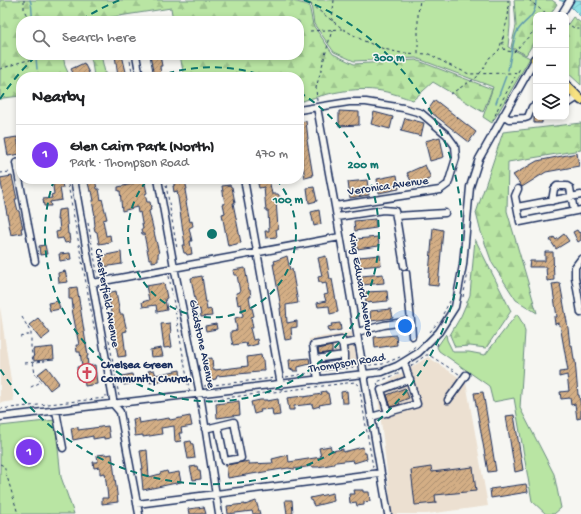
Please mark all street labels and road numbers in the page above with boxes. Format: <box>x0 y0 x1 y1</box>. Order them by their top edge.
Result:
street label: Veronica Avenue <box>346 174 430 200</box>
street label: King Edward Avenue <box>344 232 376 339</box>
street label: Chesterfield Avenue <box>90 248 122 349</box>
street label: Gladstone Avenue <box>185 298 217 390</box>
street label: Thompson Road <box>307 351 387 377</box>

